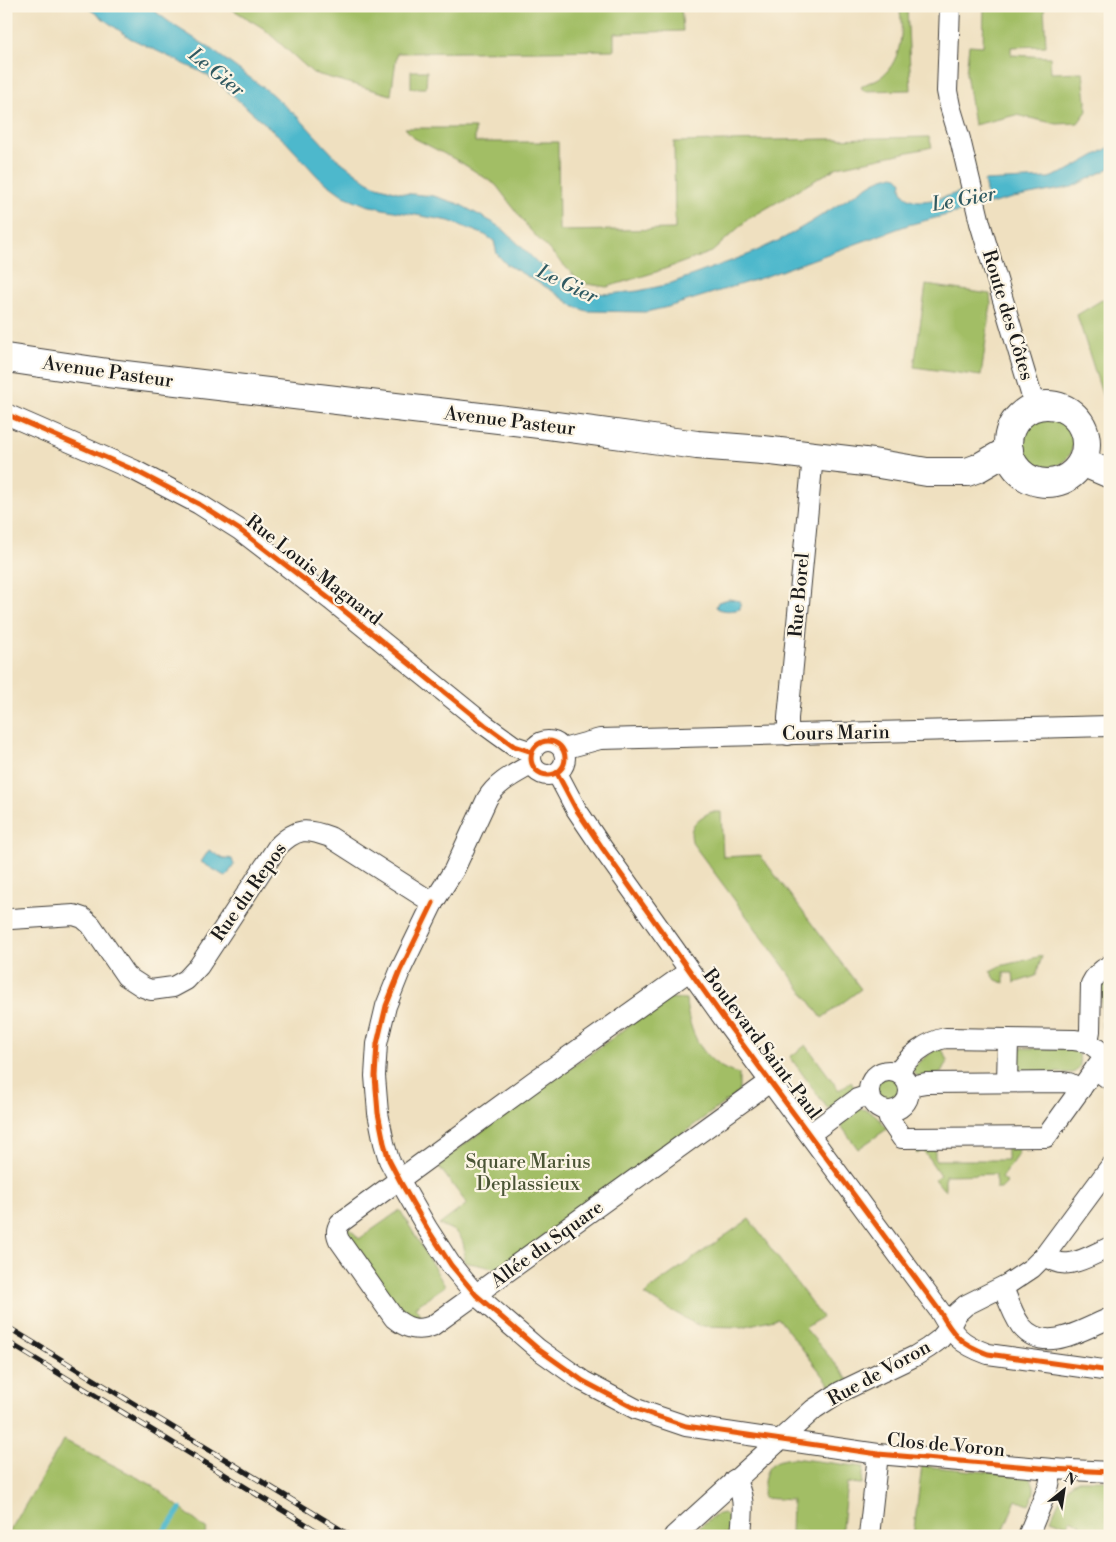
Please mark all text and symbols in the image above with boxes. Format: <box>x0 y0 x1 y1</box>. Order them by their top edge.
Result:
water label: Le Gier <box>182 42 249 103</box>
water label: Le Gier <box>929 182 998 218</box>
street label: Route des Côtes <box>977 247 1039 383</box>
water label: Le Gier <box>532 259 602 311</box>
street label: Avenue Pasteur <box>40 351 175 393</box>
street label: Avenue Pasteur <box>442 401 577 441</box>
street label: Rue Louis Magnard <box>241 509 387 631</box>
street label: Rue Borel <box>783 551 815 638</box>
street label: Cours Marin <box>782 720 890 746</box>
street label: Rue du Repos <box>206 838 292 946</box>
street label: Boulevard Saint-Paul <box>697 963 827 1124</box>
park label: Square Marius Deplassieux <box>465 1150 591 1196</box>
street label: Allée du Square <box>485 1195 608 1294</box>
street label: Rue de Voron <box>823 1335 935 1411</box>
street label: Clos de Voron <box>886 1428 1006 1462</box>
north arrow <box>1038 1464 1088 1514</box>
text: N <box>1061 1469 1079 1490</box>

